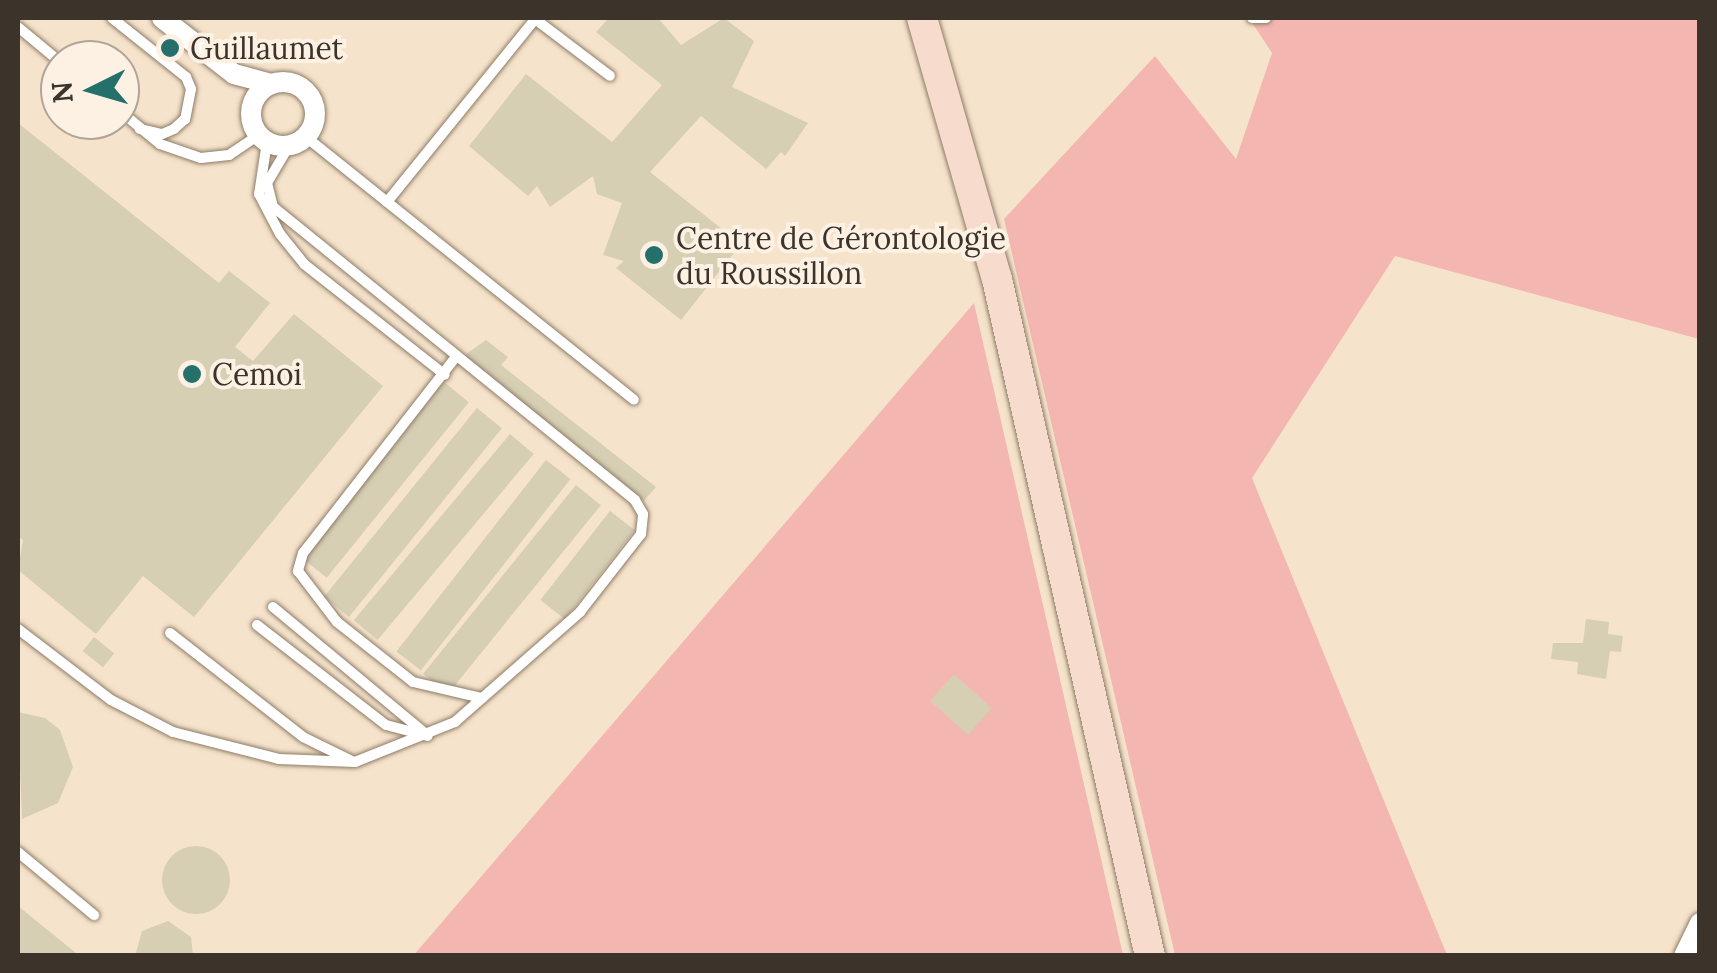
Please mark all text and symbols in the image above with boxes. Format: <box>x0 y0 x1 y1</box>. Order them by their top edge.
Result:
place label: Guillaumet <box>190 30 343 66</box>
marker: Guillaumet <box>159 37 181 59</box>
north arrow <box>40 40 140 140</box>
text: N <box>43 80 81 105</box>
place label: Centre de Gérontologie du Roussillon <box>676 220 1006 290</box>
marker: Centre de Gérontologie du Roussillon <box>641 242 667 268</box>
place label: Cemoi <box>212 356 302 392</box>
marker: Cemoi <box>181 363 203 385</box>

